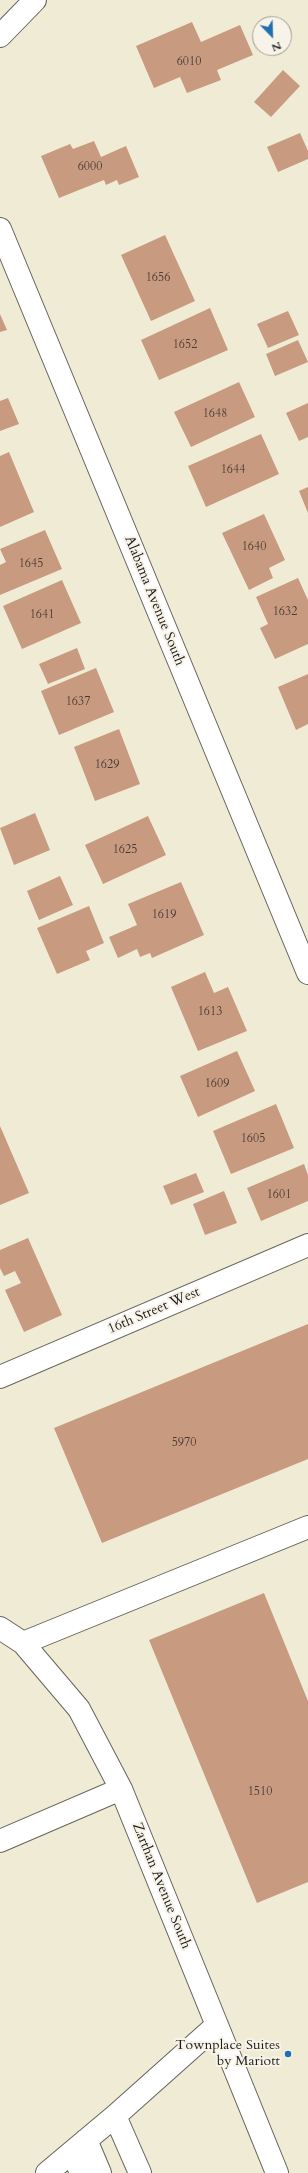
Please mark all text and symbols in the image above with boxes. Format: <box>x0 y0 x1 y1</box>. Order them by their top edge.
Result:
north arrow <box>252 16 292 56</box>
text: N <box>269 38 284 55</box>
house number: 6010 <box>177 55 201 69</box>
house number: 6000 <box>78 160 102 174</box>
house number: 1656 <box>146 271 170 285</box>
house number: 1652 <box>173 338 197 352</box>
house number: 1648 <box>203 407 227 421</box>
house number: 1644 <box>221 463 245 477</box>
street label: Alabama Avenue South <box>120 534 188 668</box>
house number: 1640 <box>242 540 266 554</box>
house number: 1645 <box>19 557 43 571</box>
house number: 1632 <box>273 605 297 619</box>
house number: 1641 <box>30 608 54 622</box>
house number: 1637 <box>66 695 90 709</box>
house number: 1629 <box>95 758 119 772</box>
house number: 1625 <box>113 843 137 857</box>
house number: 1619 <box>152 908 176 922</box>
house number: 1613 <box>198 1005 222 1019</box>
house number: 1609 <box>205 1077 229 1091</box>
house number: 1605 <box>241 1132 265 1146</box>
house number: 1601 <box>267 1188 291 1202</box>
street label: 16th Street West <box>105 1284 203 1338</box>
house number: 5970 <box>172 1436 196 1450</box>
house number: 1510 <box>248 1785 272 1799</box>
street label: Zarthan Avenue South <box>128 1820 194 1952</box>
place label: Townplace Suites by Mariott <box>175 2038 280 2070</box>
marker: Townplace Suites by Mariott <box>283 2049 293 2059</box>

